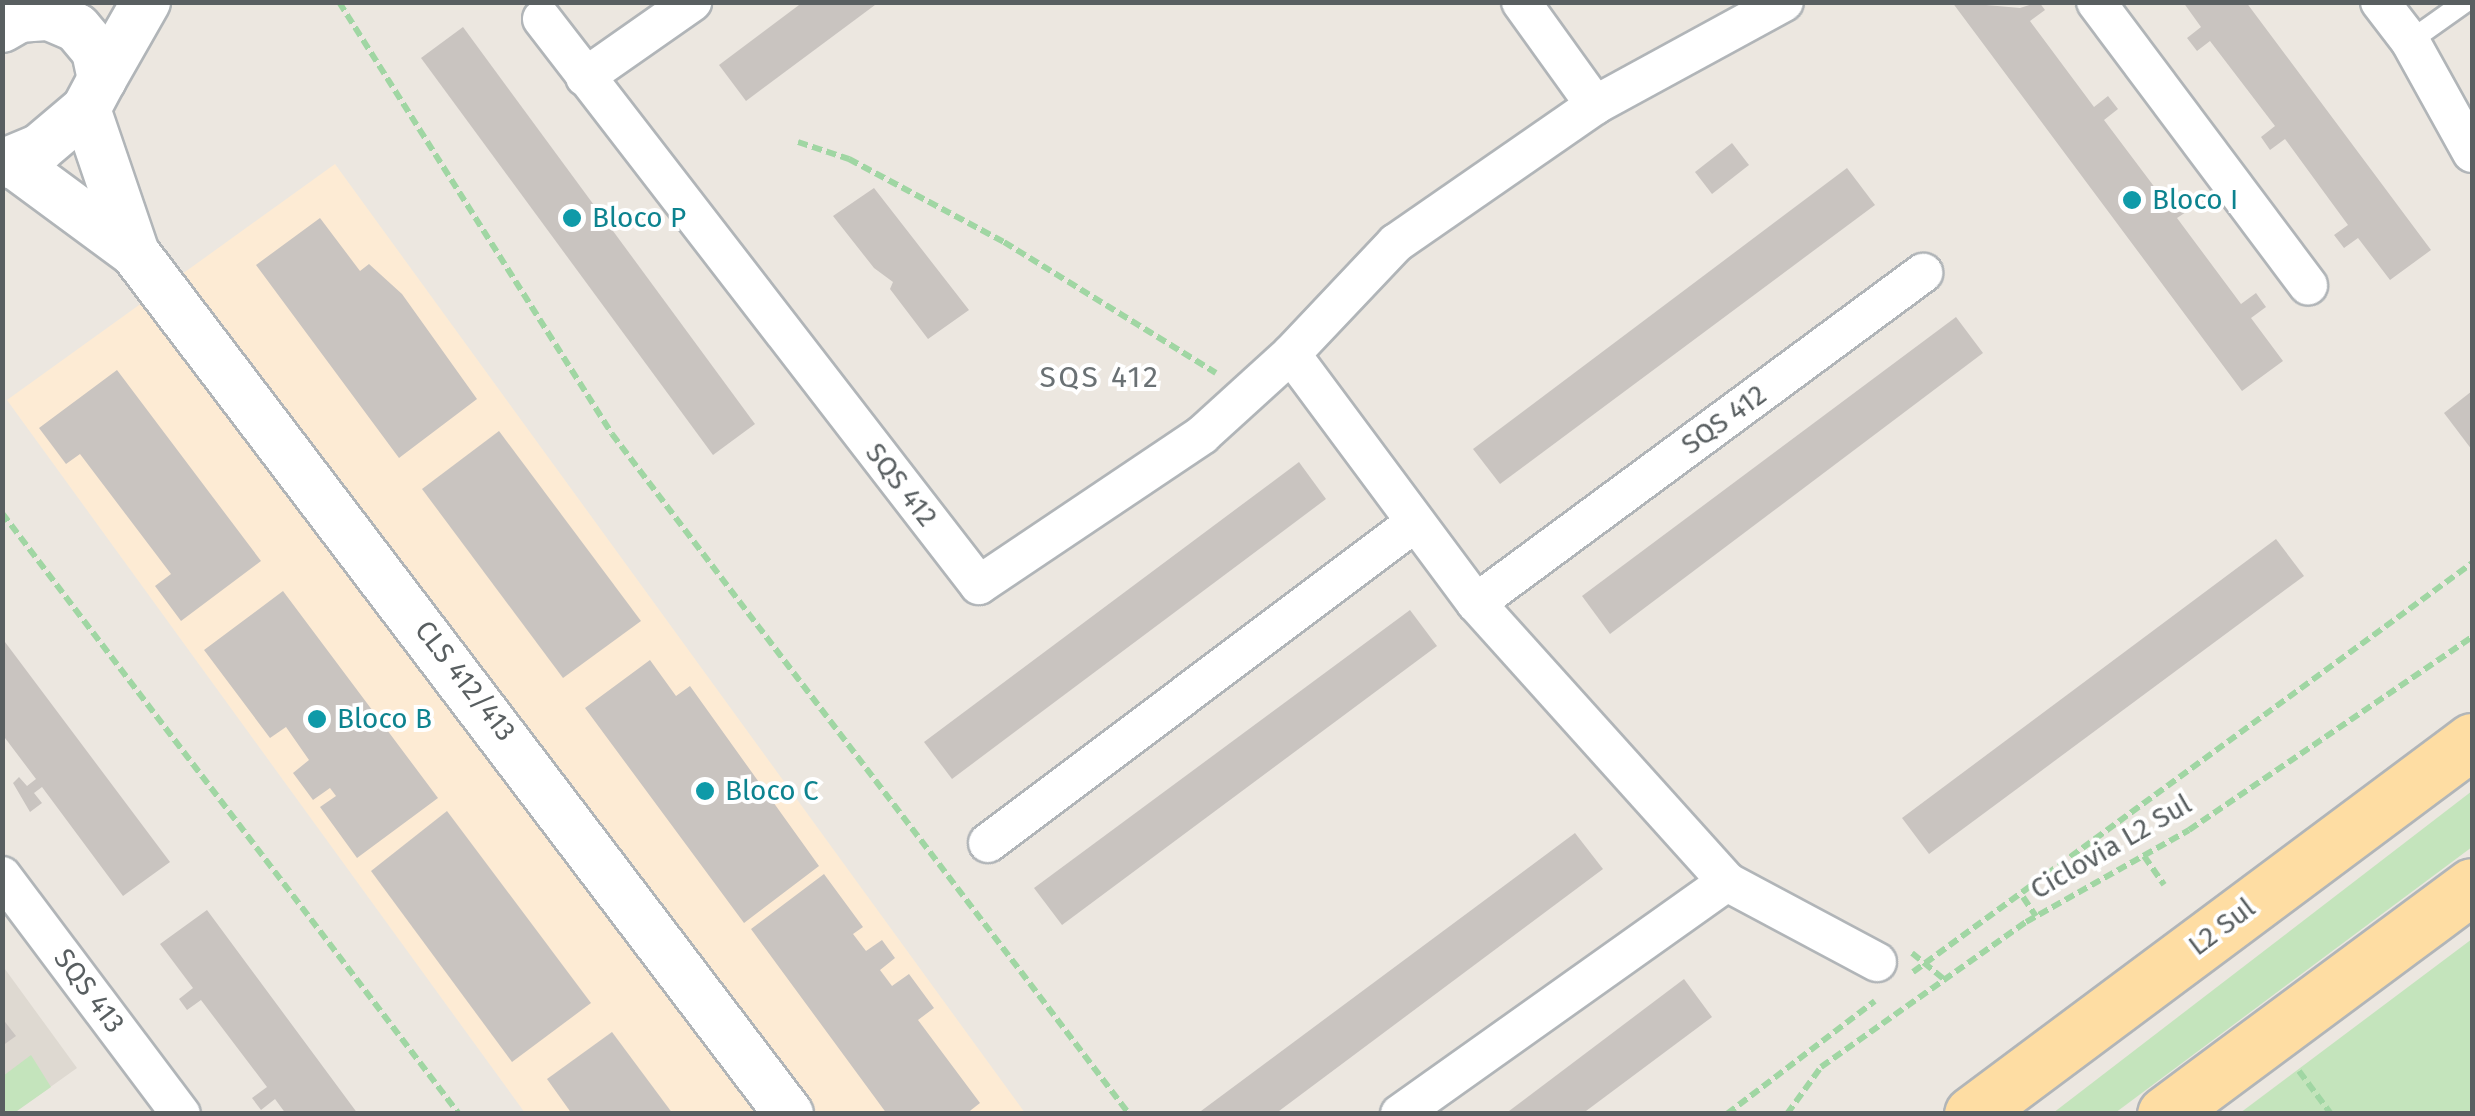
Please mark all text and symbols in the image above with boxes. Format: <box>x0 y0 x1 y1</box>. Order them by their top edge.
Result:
place label: Bloco I <box>2152 183 2238 217</box>
marker: Bloco I <box>2121 189 2143 211</box>
place label: Bloco P <box>592 201 686 235</box>
marker: Bloco P <box>561 207 583 229</box>
district label: SQS 412 <box>1040 359 1160 395</box>
street label: SQS 412 <box>1675 378 1773 462</box>
street label: SQS 412 <box>858 437 944 533</box>
street label: CLS 412/413 <box>408 614 522 748</box>
place label: Bloco B <box>337 702 432 736</box>
marker: Bloco B <box>306 708 328 730</box>
place label: Bloco C <box>725 774 819 808</box>
marker: Bloco C <box>694 780 716 802</box>
street label: Ciclovia L2 Sul <box>2025 787 2197 907</box>
street label: L2 Sul <box>2182 891 2262 963</box>
street label: SQS 413 <box>46 942 132 1040</box>

